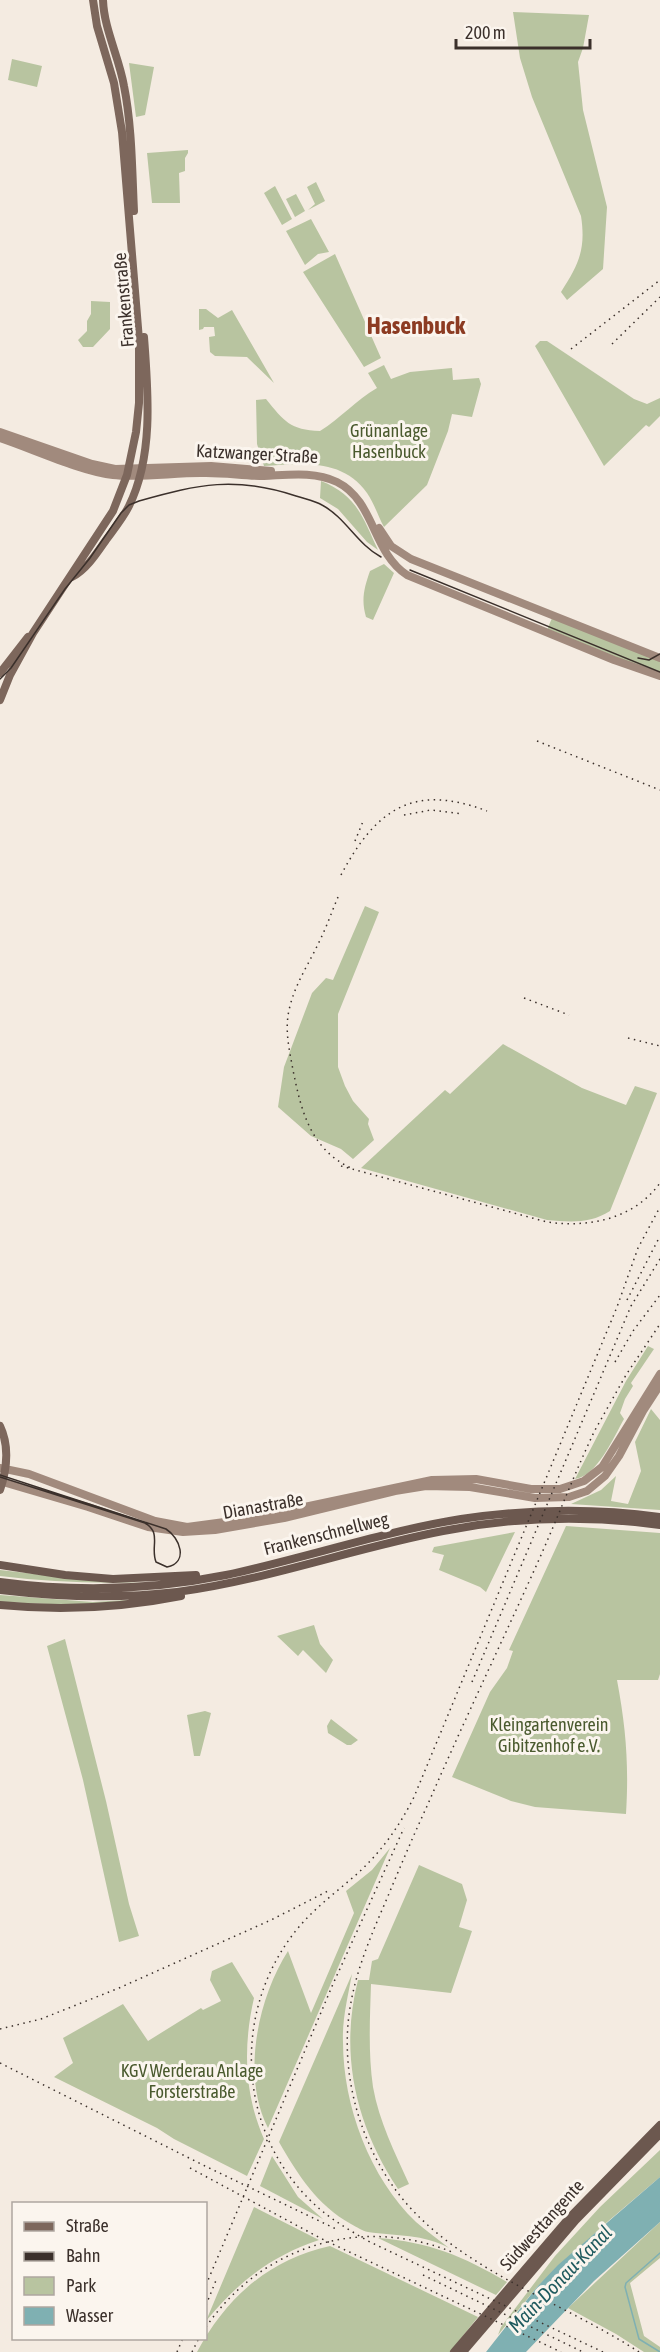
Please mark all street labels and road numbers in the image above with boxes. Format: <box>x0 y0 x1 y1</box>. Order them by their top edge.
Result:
street label: Frankenstraße <box>109 252 138 348</box>
street label: Katzwanger Straße <box>195 440 319 467</box>
street label: Dianastraße <box>221 1488 305 1523</box>
street label: Frankenschnellweg <box>261 1508 391 1559</box>
street label: Südwesttangente <box>495 2175 588 2274</box>

